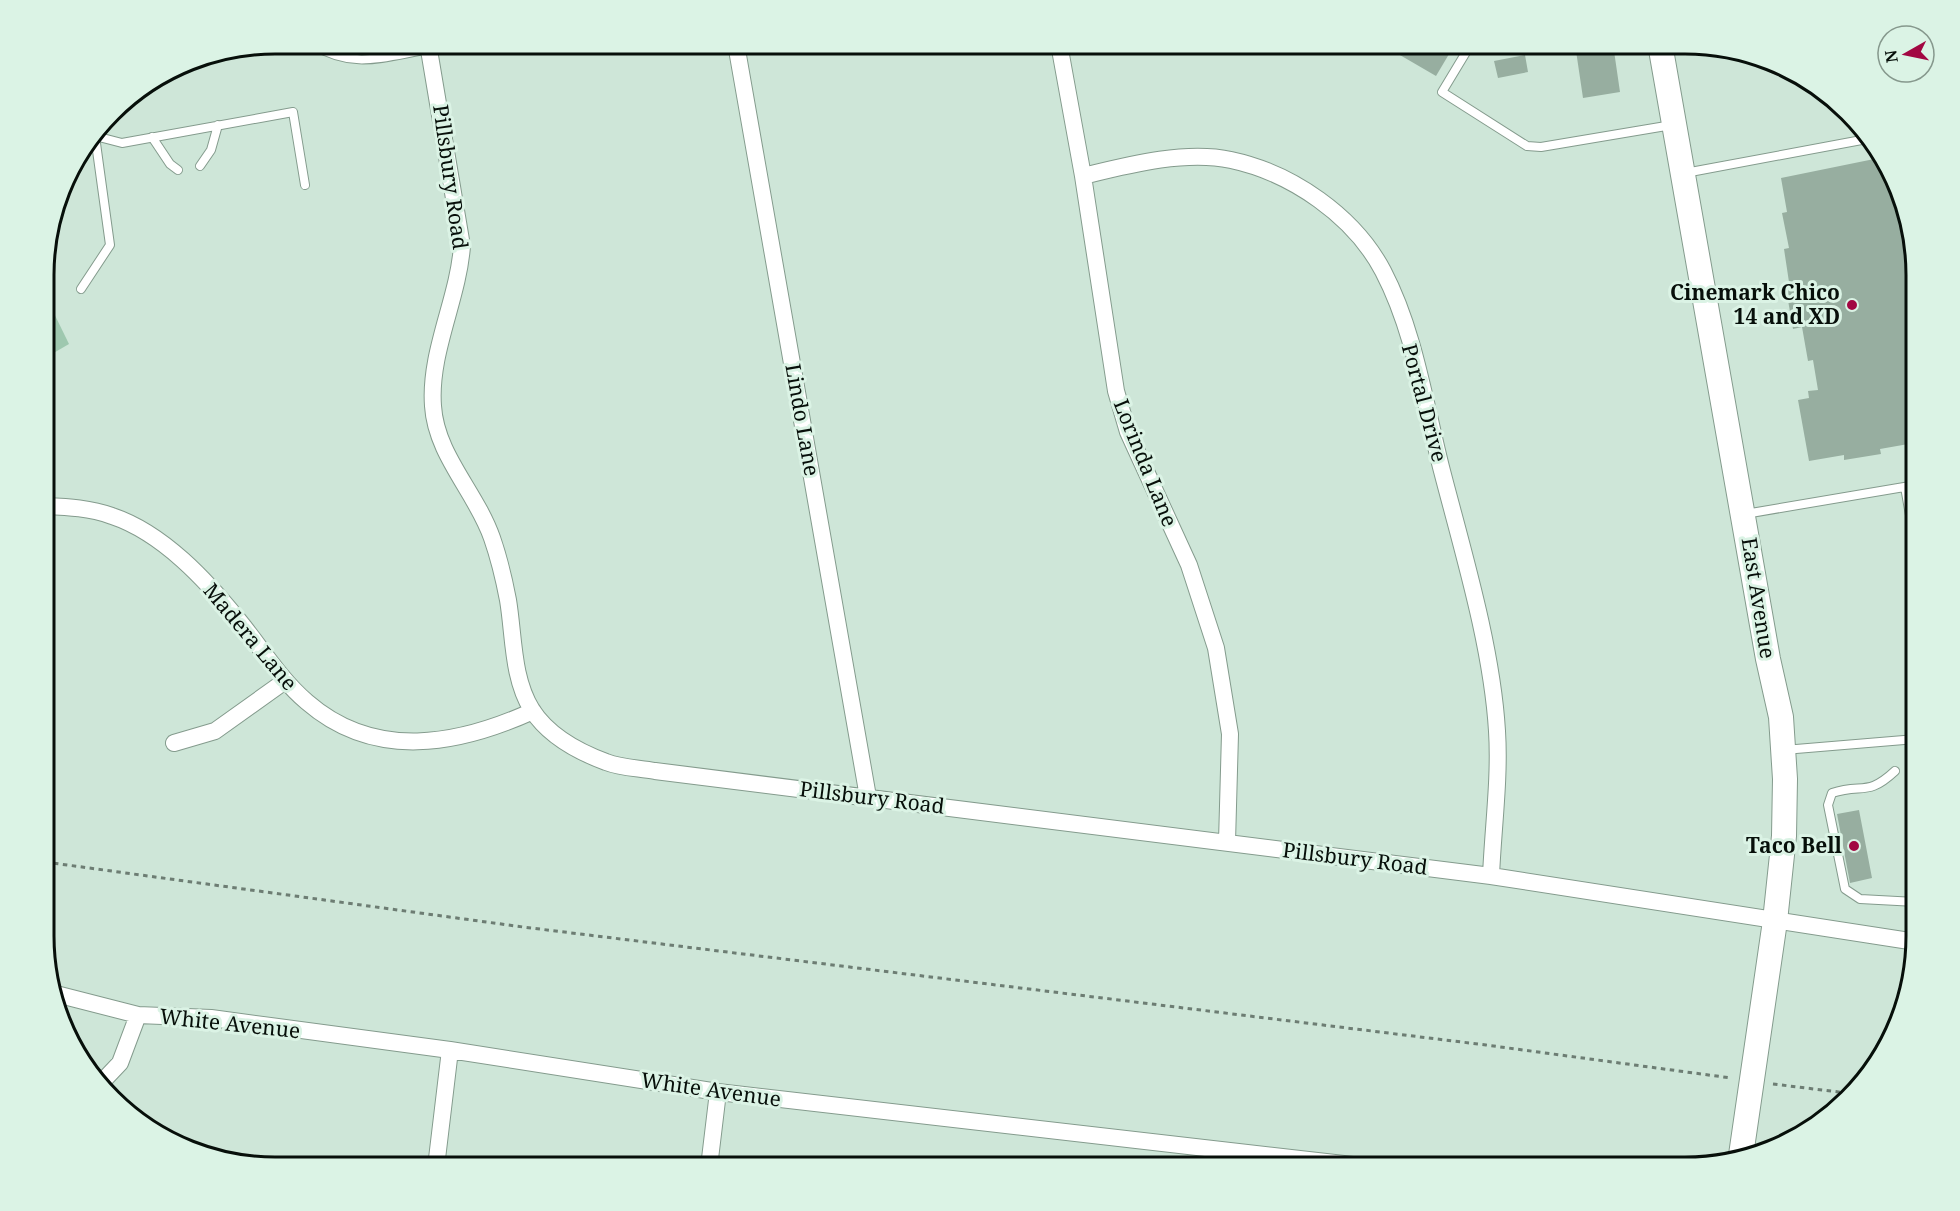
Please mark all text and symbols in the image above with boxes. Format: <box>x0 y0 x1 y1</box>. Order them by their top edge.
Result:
north arrow <box>1876 24 1936 84</box>
text: N <box>1879 48 1903 64</box>
street label: Pillsbury Road <box>427 103 475 251</box>
place label: Cinemark Chico 14 and XD <box>1670 278 1840 330</box>
marker: Cinemark Chico 14 and XD <box>1845 298 1859 312</box>
street label: Portal Drive <box>1396 341 1454 465</box>
street label: Lindo Lane <box>779 361 827 478</box>
street label: Lorinda Lane <box>1108 395 1184 531</box>
street label: East Avenue <box>1736 535 1782 660</box>
street label: Madera Lane <box>198 577 304 696</box>
street label: Pillsbury Road <box>798 774 946 820</box>
place label: Taco Bell <box>1746 831 1843 859</box>
street label: Pillsbury Road <box>1281 835 1429 881</box>
marker: Taco Bell <box>1847 839 1861 853</box>
street label: White Avenue <box>158 1002 302 1044</box>
street label: White Avenue <box>639 1065 783 1113</box>

